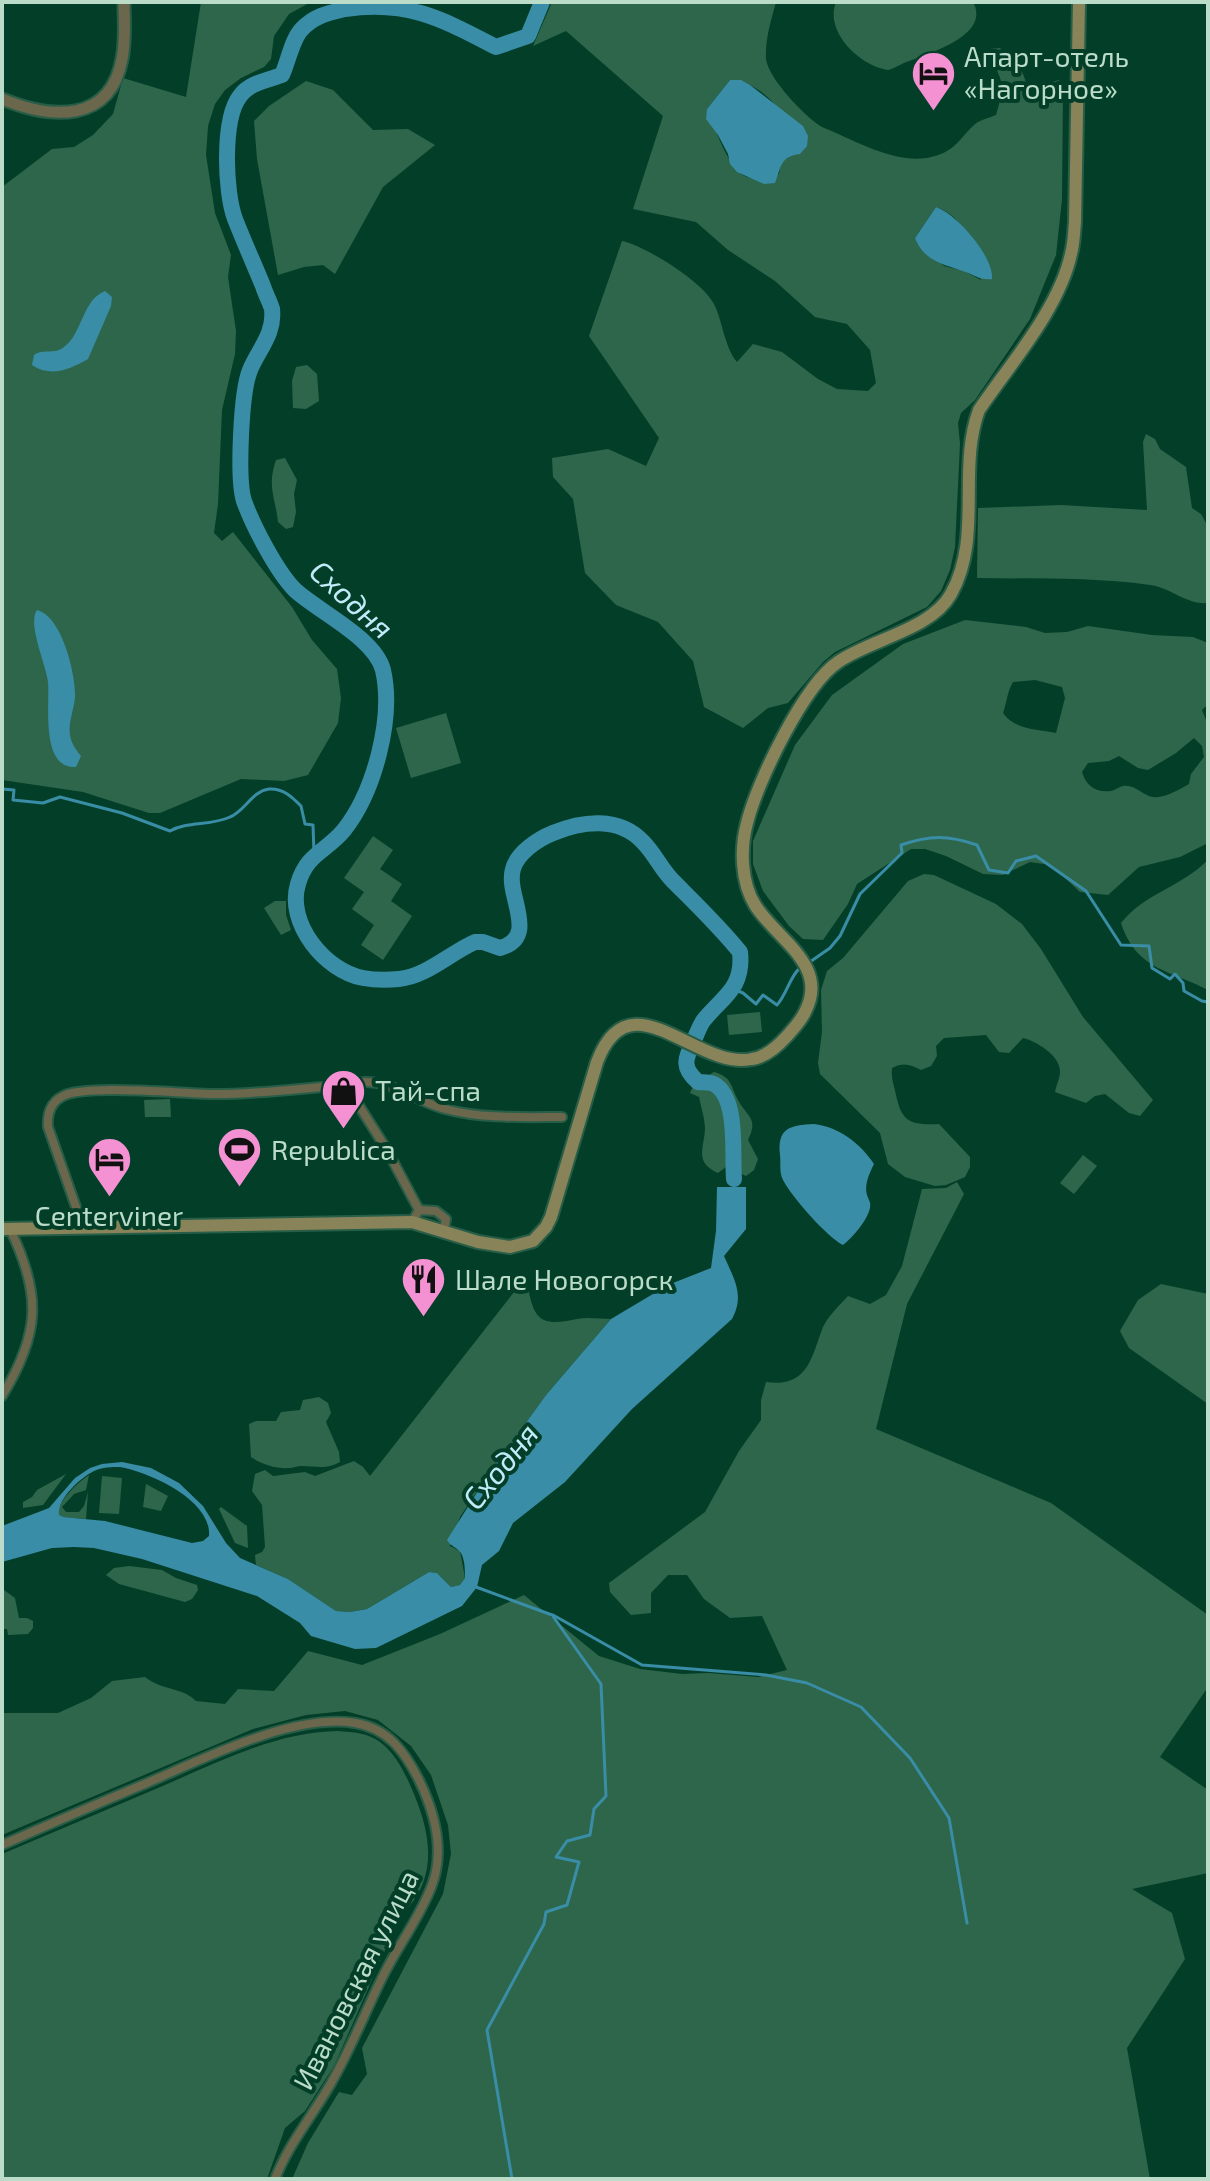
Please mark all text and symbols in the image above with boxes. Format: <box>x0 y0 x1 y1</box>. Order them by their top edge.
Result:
place label: Апарт-отель «Нагорное» <box>964 39 1129 105</box>
hotel icon: Апарт-отель «Нагорное» <box>909 49 957 112</box>
water label: Сходня <box>303 552 401 645</box>
shop icon: Тай-спа <box>320 1067 368 1130</box>
place label: Тай-спа <box>375 1073 481 1107</box>
sports icon: Republica <box>216 1126 264 1189</box>
place label: Republica <box>271 1132 396 1166</box>
hotel icon: Centerviner <box>85 1135 133 1198</box>
place label: Centerviner <box>35 1198 183 1232</box>
restaurant icon: Шале Новогорск <box>400 1256 448 1319</box>
place label: Шале Новогорск <box>455 1262 674 1296</box>
water label: Сходня <box>454 1416 545 1516</box>
street label: Ивановская улица <box>285 1864 425 2095</box>

